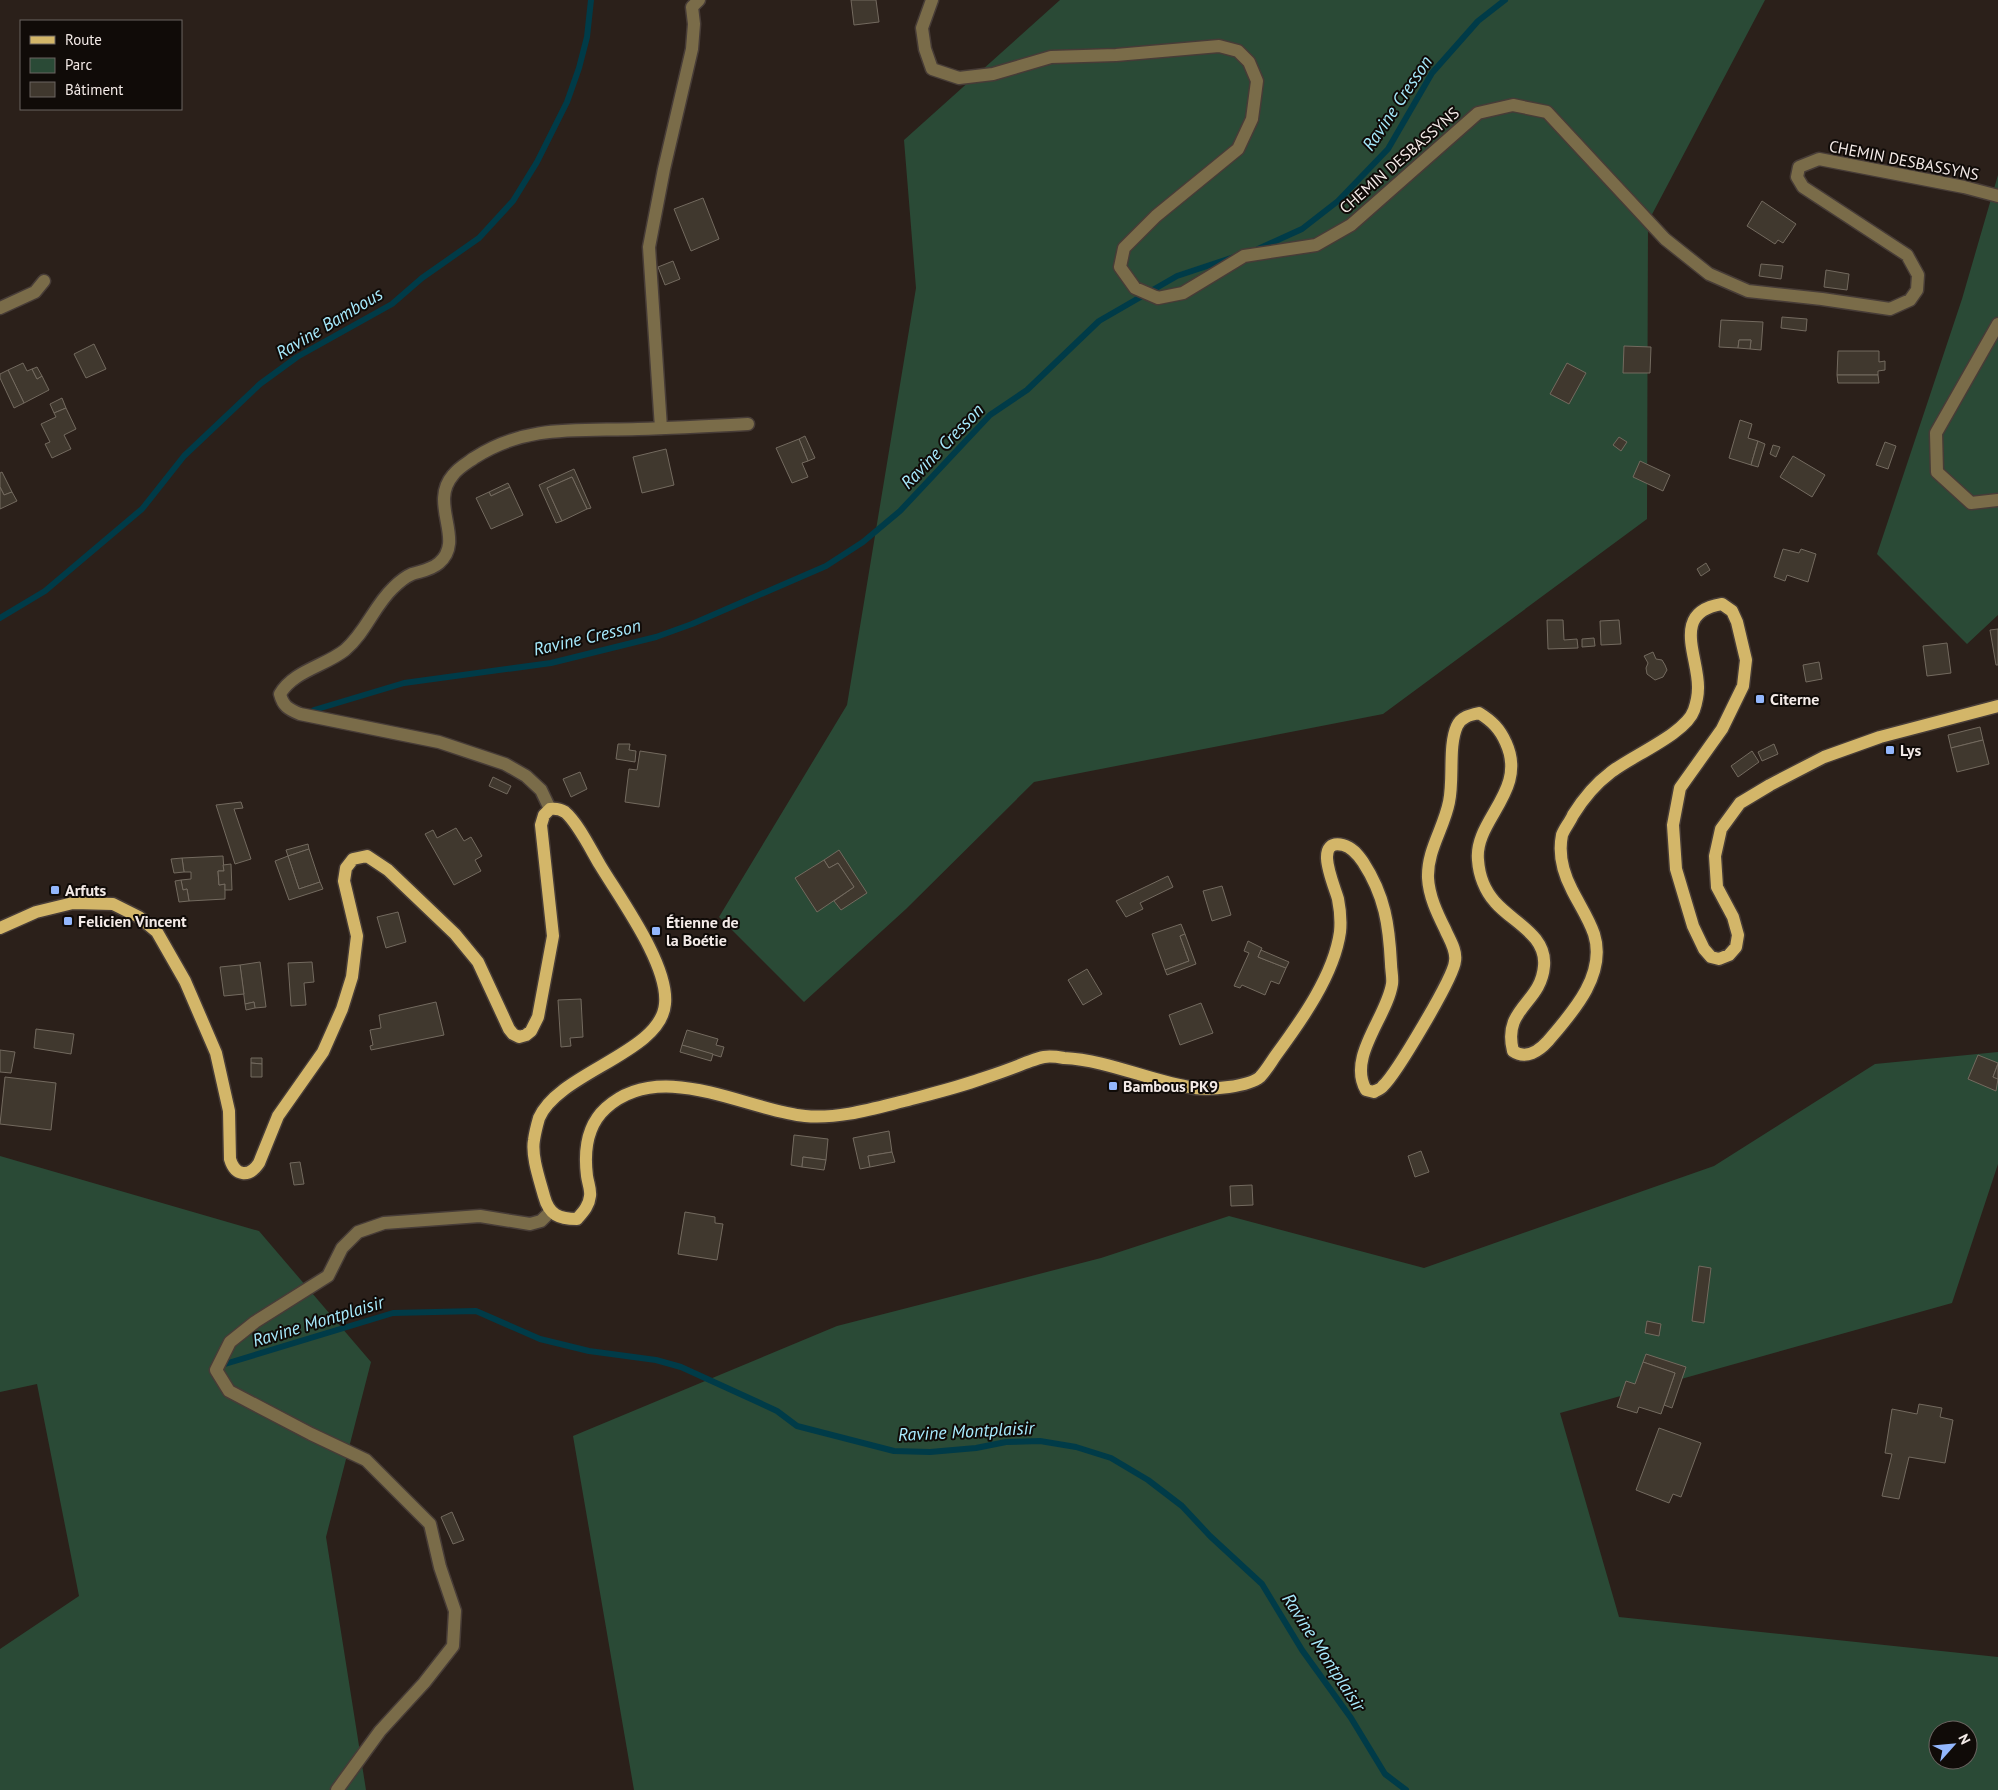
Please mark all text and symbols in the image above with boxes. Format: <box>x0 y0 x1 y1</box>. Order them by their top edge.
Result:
legend <box>20 20 182 110</box>
text: Route <box>65 30 102 49</box>
water label: Ravine Cresson <box>1357 51 1437 155</box>
text: Parc <box>65 55 92 74</box>
text: Bâtiment <box>65 80 123 99</box>
street label: CHEMIN DESBASSYNS <box>1335 103 1463 217</box>
street label: CHEMIN DESBASSYNS <box>1827 136 1981 184</box>
water label: Ravine Bambous <box>271 282 387 364</box>
water label: Ravine Cresson <box>896 399 988 493</box>
water label: Ravine Cresson <box>531 613 643 661</box>
place label: Citerne <box>1770 689 1819 709</box>
marker: Citerne <box>1754 693 1766 705</box>
place label: Lys <box>1900 740 1921 760</box>
marker: Lys <box>1884 744 1896 756</box>
place label: Arfuts <box>65 880 107 900</box>
marker: Arfuts <box>49 884 61 896</box>
place label: Felicien Vincent <box>78 911 187 931</box>
place label: Étienne de la Boétie <box>666 912 739 950</box>
marker: Felicien Vincent <box>62 915 74 927</box>
marker: Étienne de la Boétie <box>650 925 662 937</box>
place label: Bambous PK9 <box>1123 1076 1218 1096</box>
marker: Bambous PK9 <box>1107 1080 1119 1092</box>
water label: Ravine Montplaisir <box>250 1290 388 1352</box>
water label: Ravine Montplaisir <box>897 1416 1036 1446</box>
water label: Ravine Montplaisir <box>1277 1589 1371 1716</box>
north arrow <box>1928 1720 1978 1770</box>
text: N <box>1954 1731 1975 1747</box>

